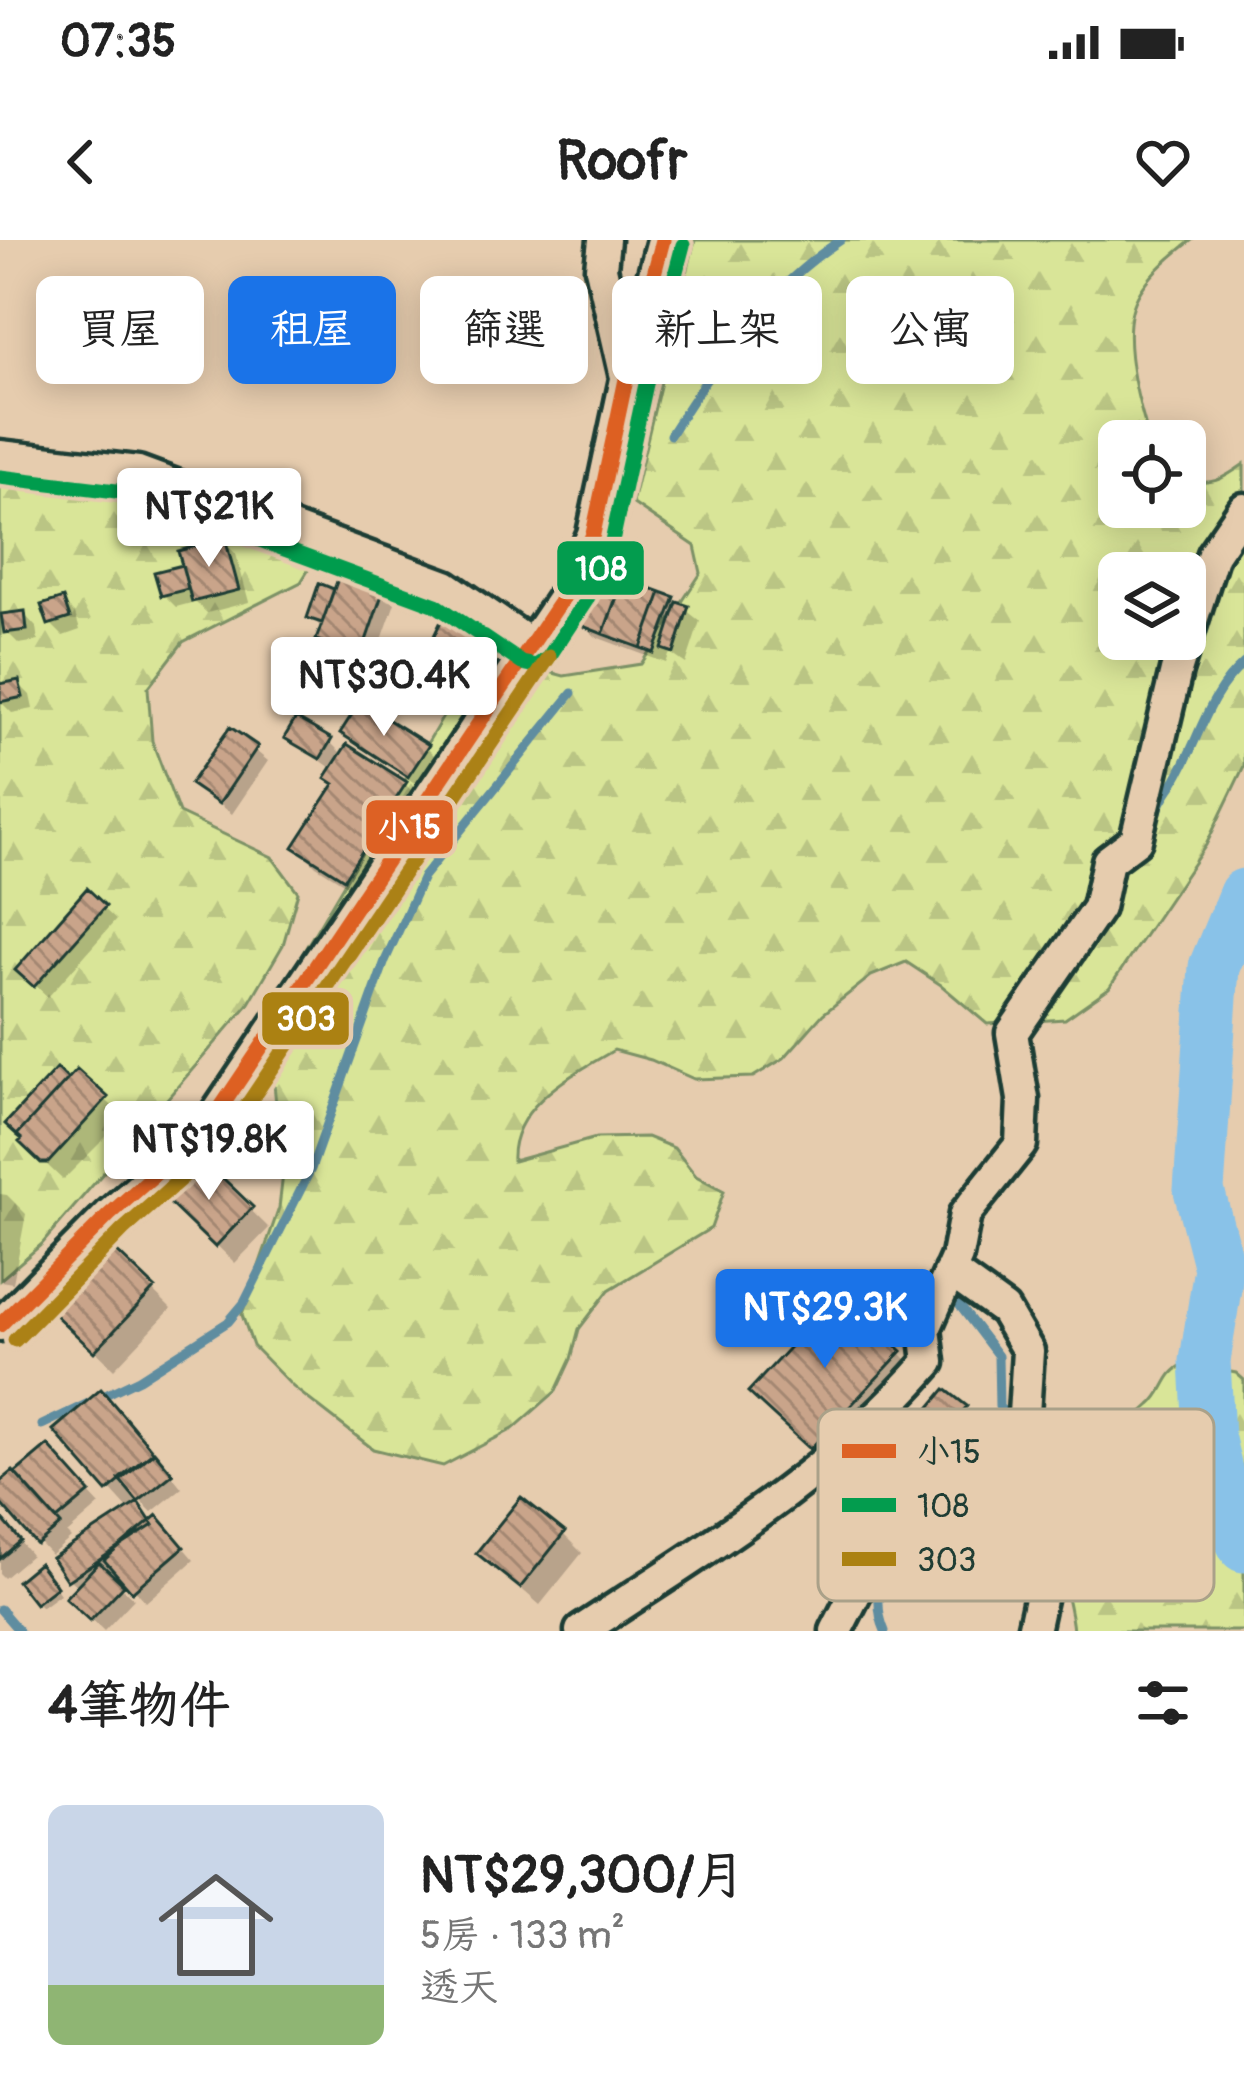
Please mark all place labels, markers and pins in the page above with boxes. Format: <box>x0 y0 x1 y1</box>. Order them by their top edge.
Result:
pin: NT$21K <box>111 468 307 570</box>
pin: NT$30.4K <box>260 637 508 739</box>
pin: NT$19.8K <box>85 1101 333 1203</box>
pin: NT$29.3K <box>701 1269 949 1371</box>

